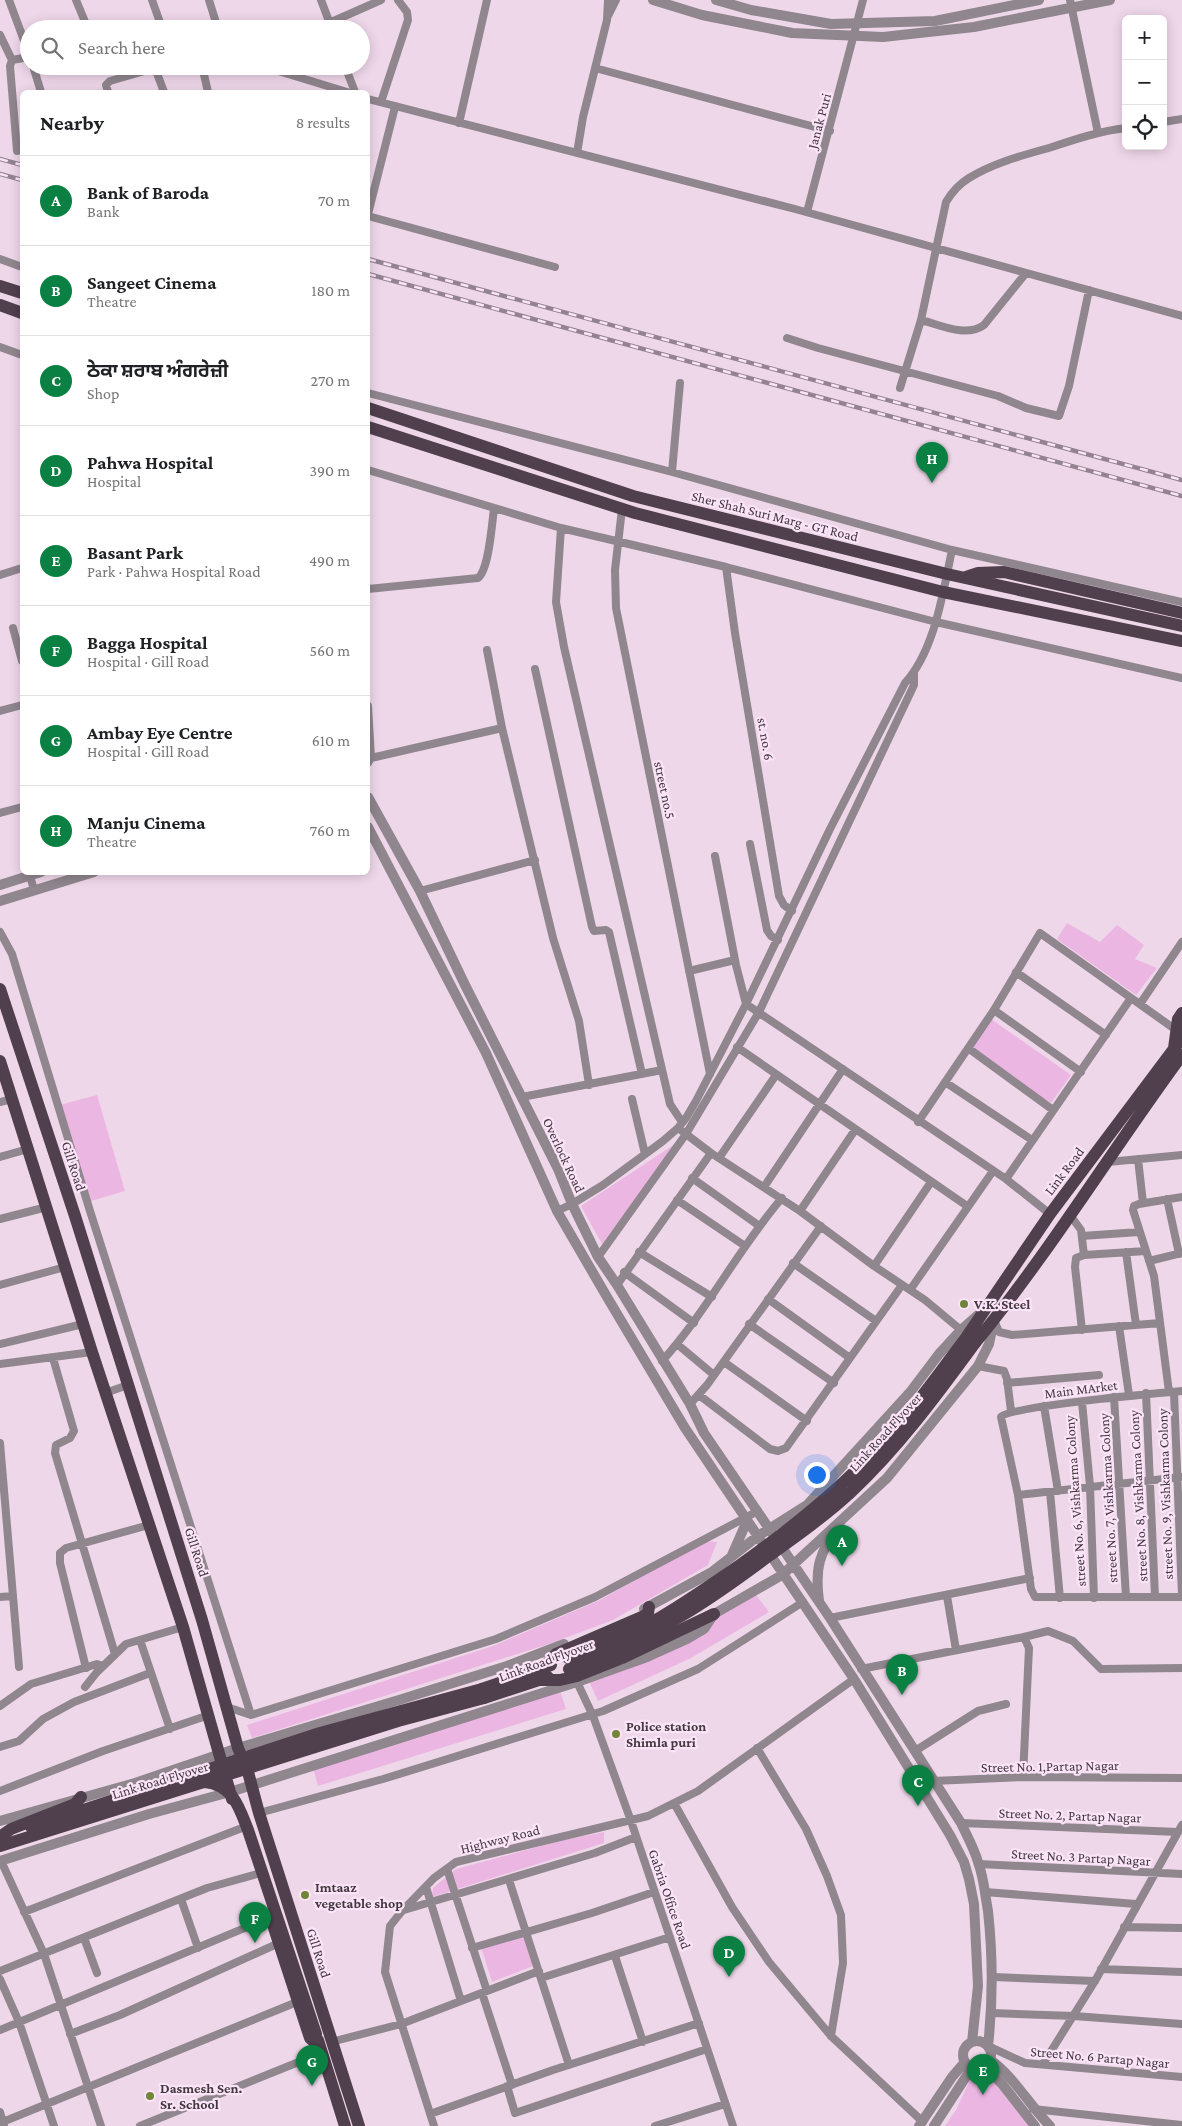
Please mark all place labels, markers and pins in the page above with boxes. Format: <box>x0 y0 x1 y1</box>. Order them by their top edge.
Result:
pin: H <box>916 442 948 483</box>
place label: V.K. Steel <box>973 1296 1030 1312</box>
marker: V.K. Steel <box>958 1298 970 1310</box>
pin: A <box>826 1525 858 1566</box>
pin: B <box>886 1654 918 1695</box>
place label: Police station Shimla puri <box>626 1718 706 1750</box>
marker: Police station Shimla puri <box>610 1728 622 1740</box>
pin: C <box>902 1765 934 1806</box>
place label: Imtaaz vegetable shop <box>314 1879 403 1911</box>
marker: Imtaaz vegetable shop <box>299 1889 311 1901</box>
pin: F <box>239 1902 271 1943</box>
pin: D <box>713 1936 745 1977</box>
pin: G <box>296 2045 328 2086</box>
pin: E <box>967 2054 999 2095</box>
place label: Dasmesh Sen. Sr. School <box>160 2080 243 2112</box>
marker: Dasmesh Sen. Sr. School <box>144 2090 156 2102</box>

